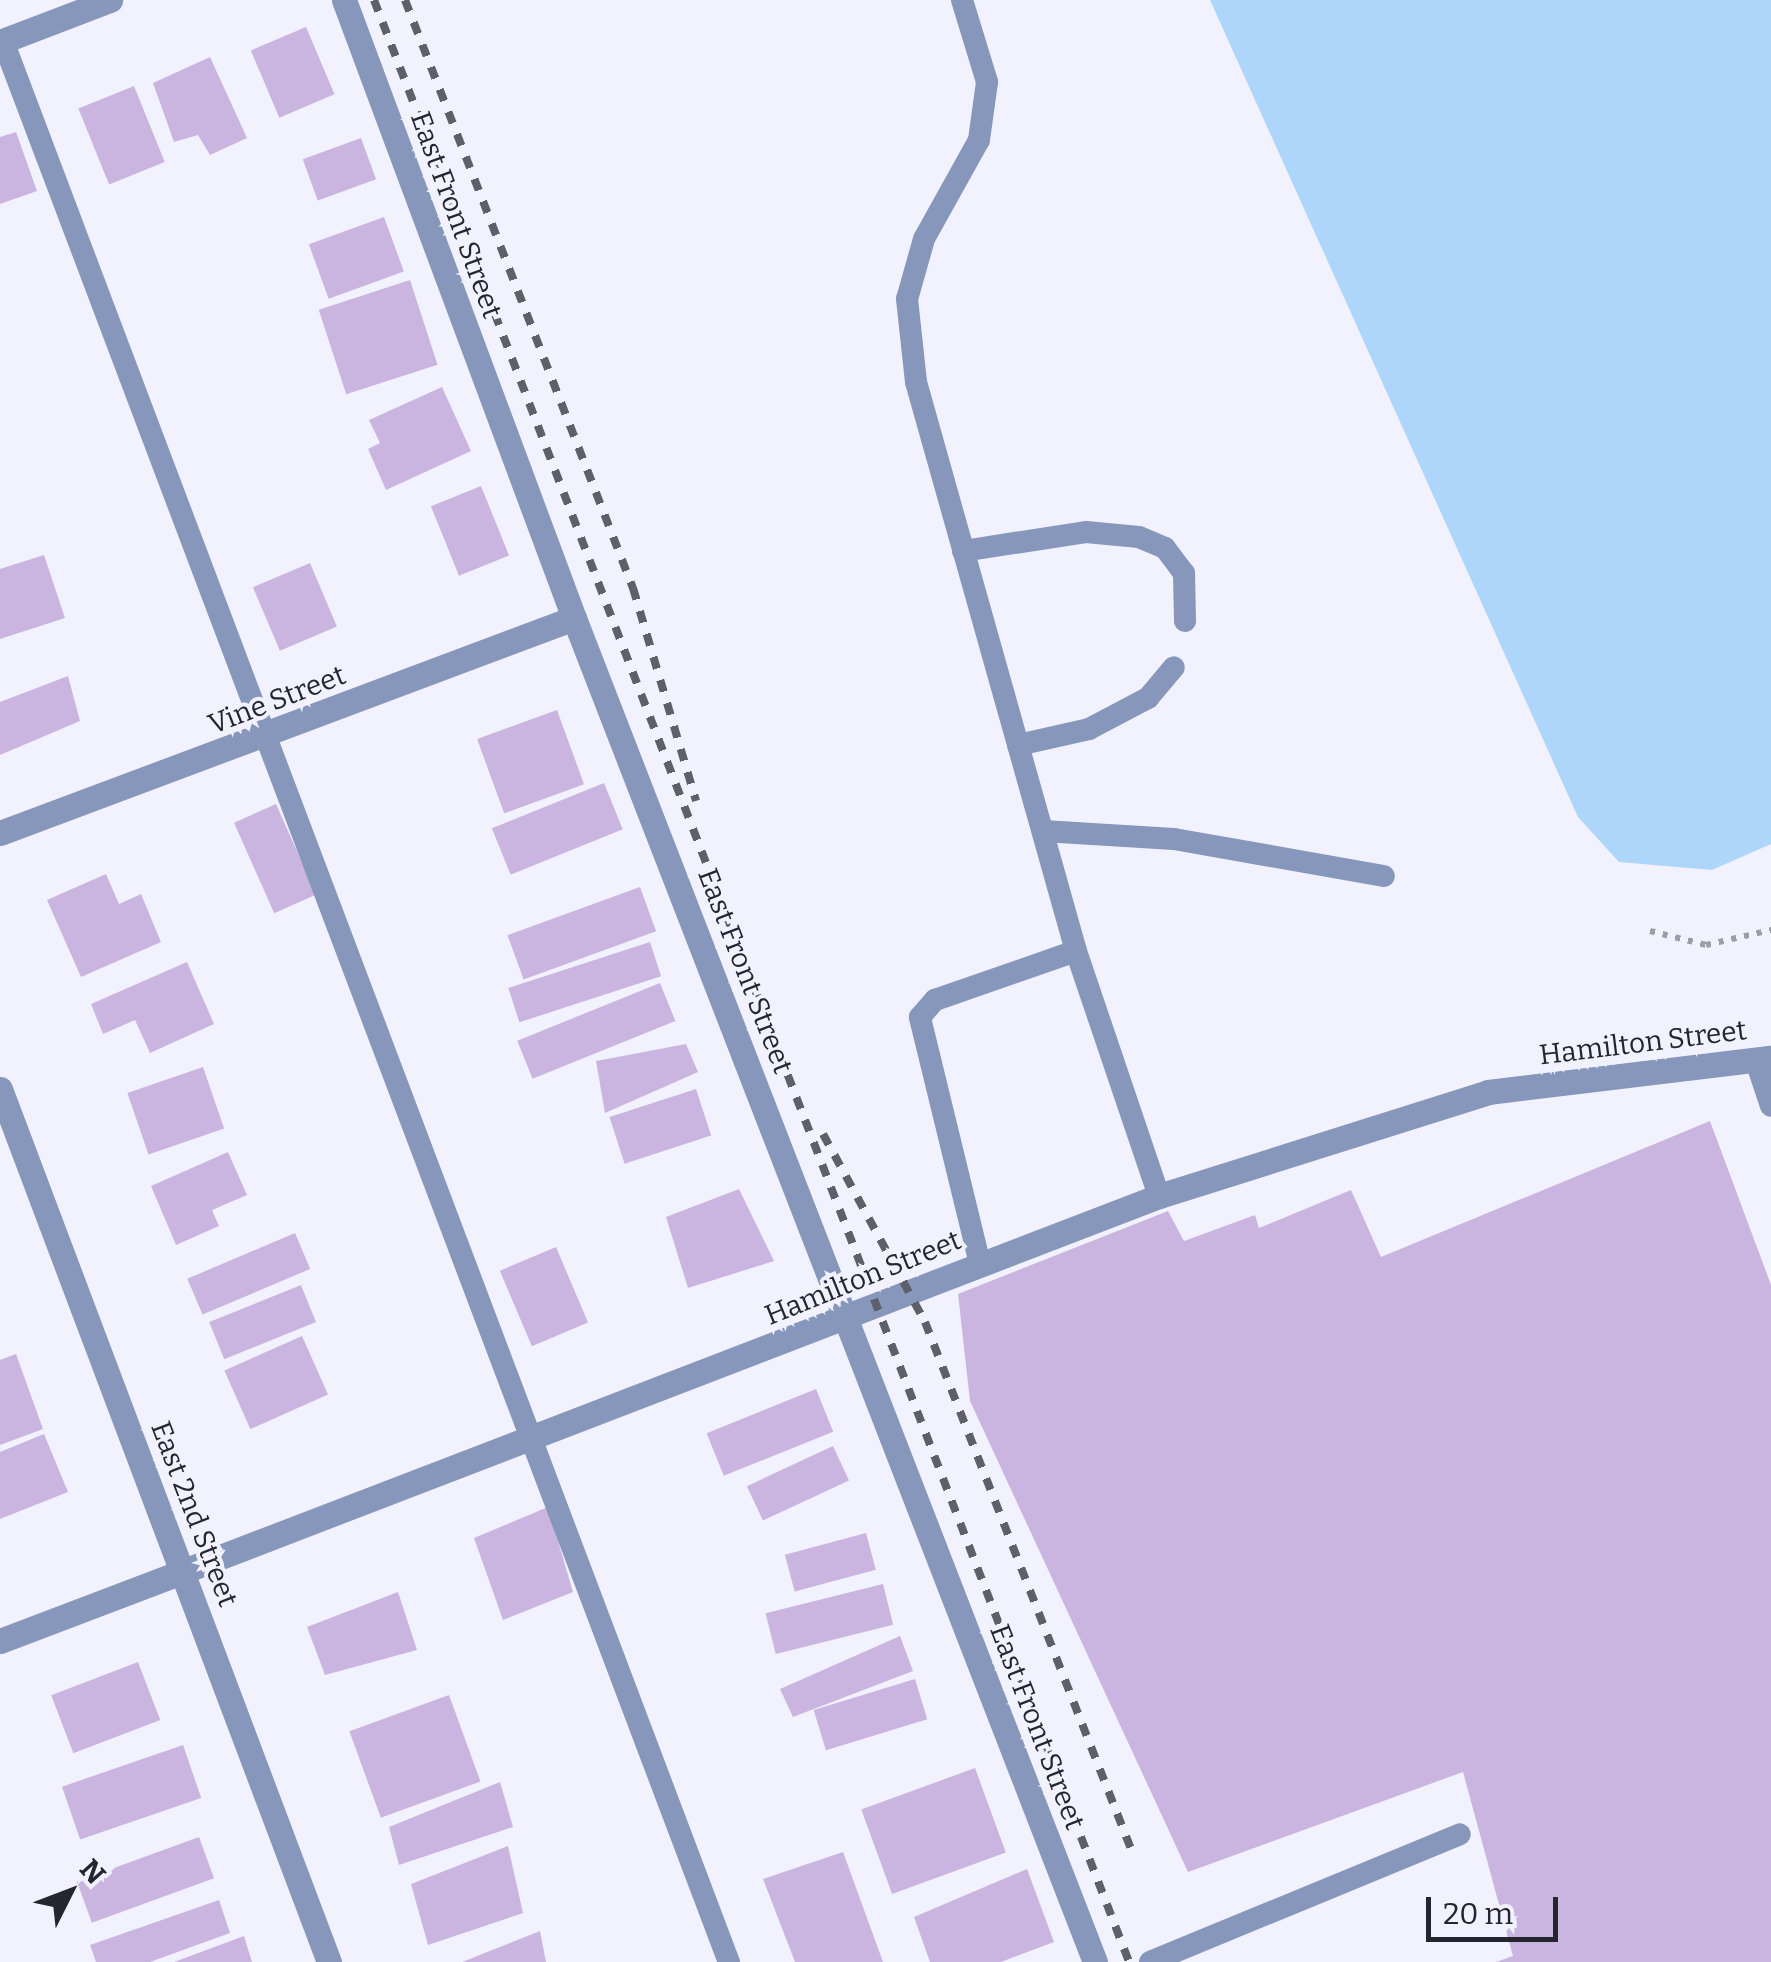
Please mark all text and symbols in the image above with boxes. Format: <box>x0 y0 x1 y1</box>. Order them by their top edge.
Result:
street label: East Front Street <box>403 107 509 323</box>
street label: Vine Street <box>204 658 350 742</box>
street label: East Front Street <box>690 864 800 1078</box>
street label: Hamilton Street <box>1537 1014 1749 1072</box>
street label: Hamilton Street <box>760 1223 966 1333</box>
street label: East 2nd Street <box>143 1417 245 1611</box>
street label: East Front Street <box>982 1620 1092 1834</box>
north arrow <box>20 1842 120 1942</box>
text: N <box>73 1853 112 1891</box>
scale bar <box>1431 1877 1564 1939</box>
text: 20 m <box>1443 1896 1513 1932</box>

